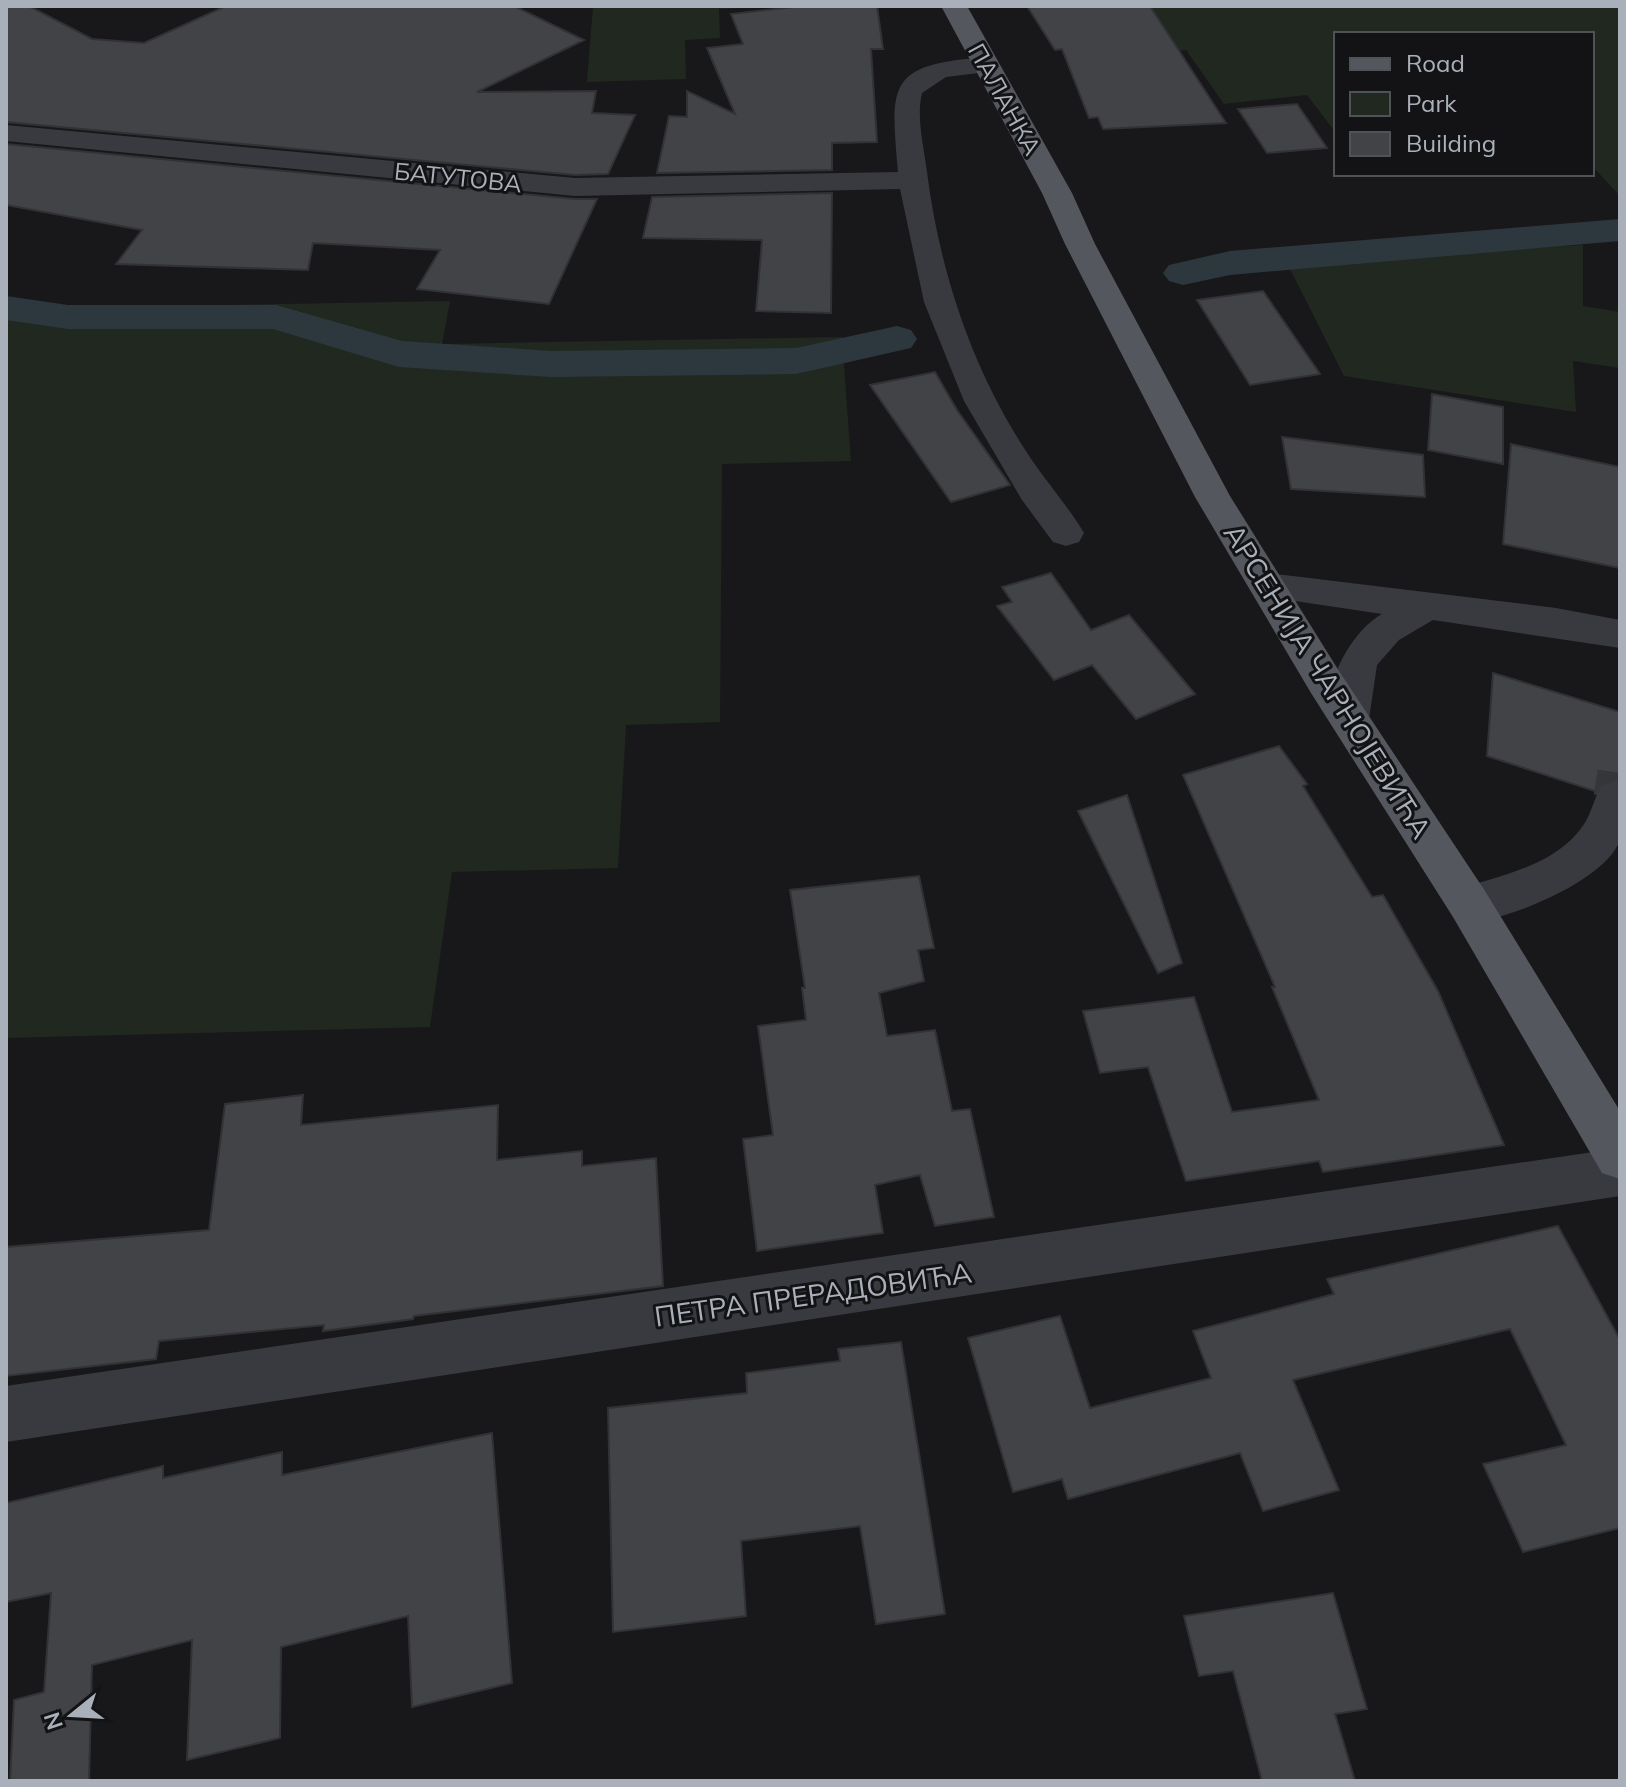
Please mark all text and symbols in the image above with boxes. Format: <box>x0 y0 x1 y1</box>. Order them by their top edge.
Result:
legend <box>1334 32 1594 176</box>
street label: ПАЛАНКА <box>962 38 1048 161</box>
text: Road <box>1406 48 1465 78</box>
text: Park <box>1406 88 1457 118</box>
text: Building <box>1406 128 1496 158</box>
street label: БАТУТОВА <box>393 155 524 199</box>
street label: АРСЕНИЈА ЧАРНОЈЕВИЋА <box>1217 517 1440 845</box>
street label: ПЕТРА ПРЕРАДОВИЋА <box>652 1254 974 1334</box>
north arrow <box>32 1675 112 1755</box>
text: N <box>37 1709 69 1733</box>

